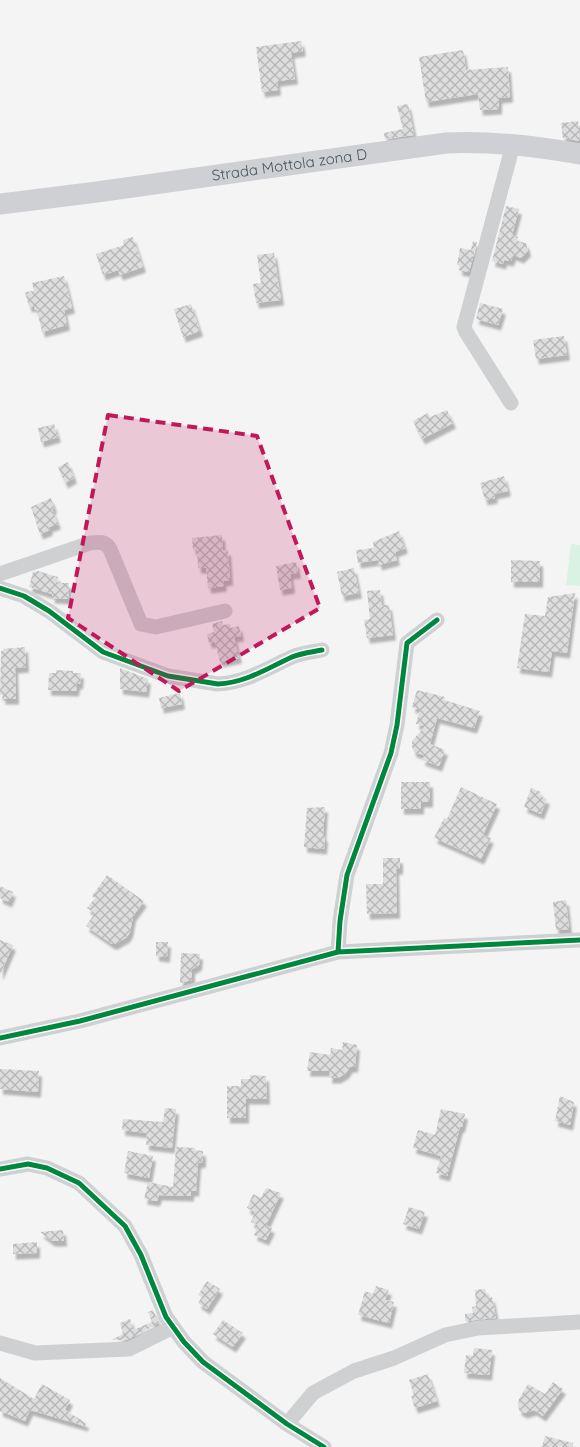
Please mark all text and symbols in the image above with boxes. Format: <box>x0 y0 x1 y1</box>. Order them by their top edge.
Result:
street label: Strada Mottola zona D <box>210 144 368 185</box>

